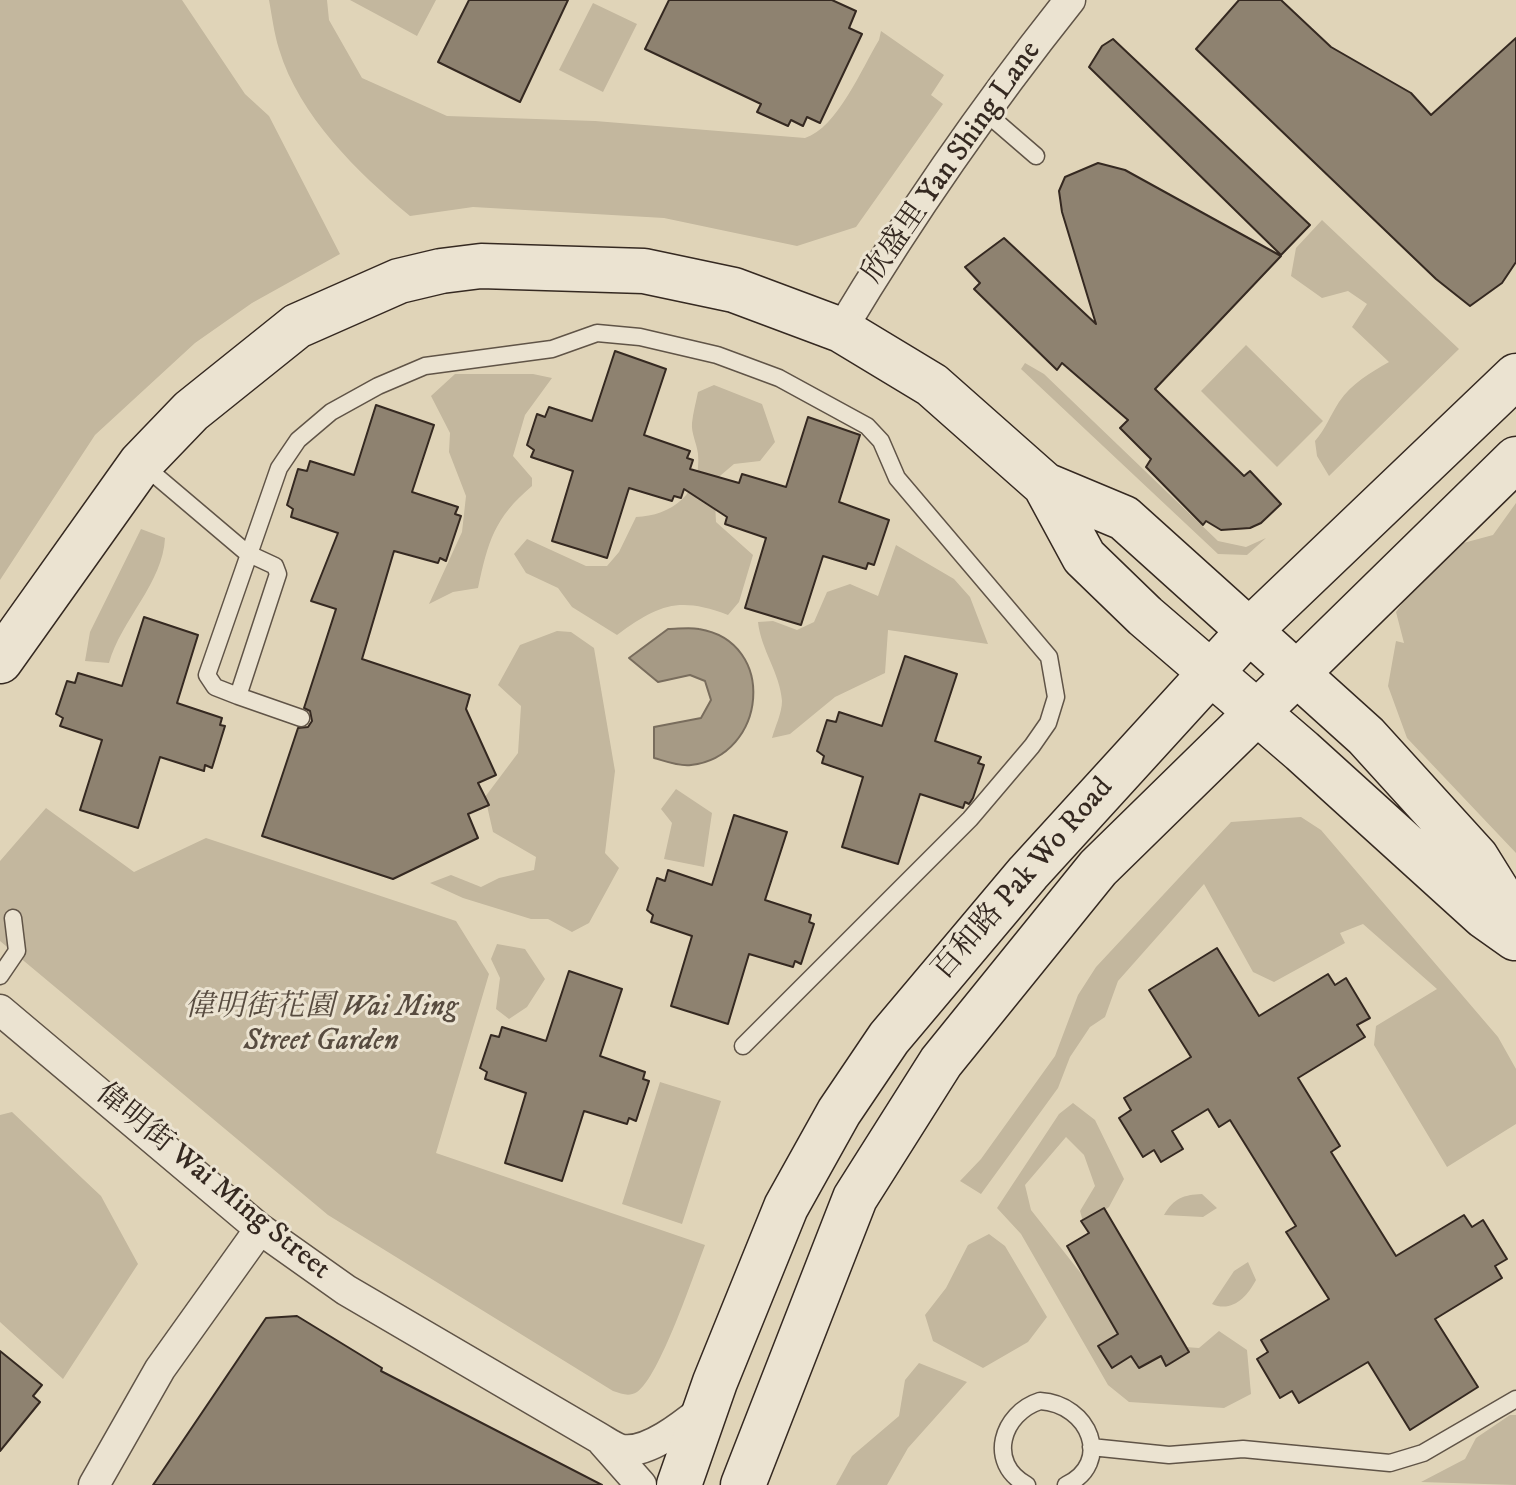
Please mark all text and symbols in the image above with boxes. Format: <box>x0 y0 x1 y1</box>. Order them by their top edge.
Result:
street label: 欣盛里 Yan Shing Lane <box>856 35 1050 291</box>
street label: 百和路 Pak Wo Road <box>926 771 1122 989</box>
park label: 偉明街花園 Wai Ming Street Garden <box>185 991 457 1062</box>
street label: 偉明街 Wai Ming Street <box>87 1077 337 1289</box>

